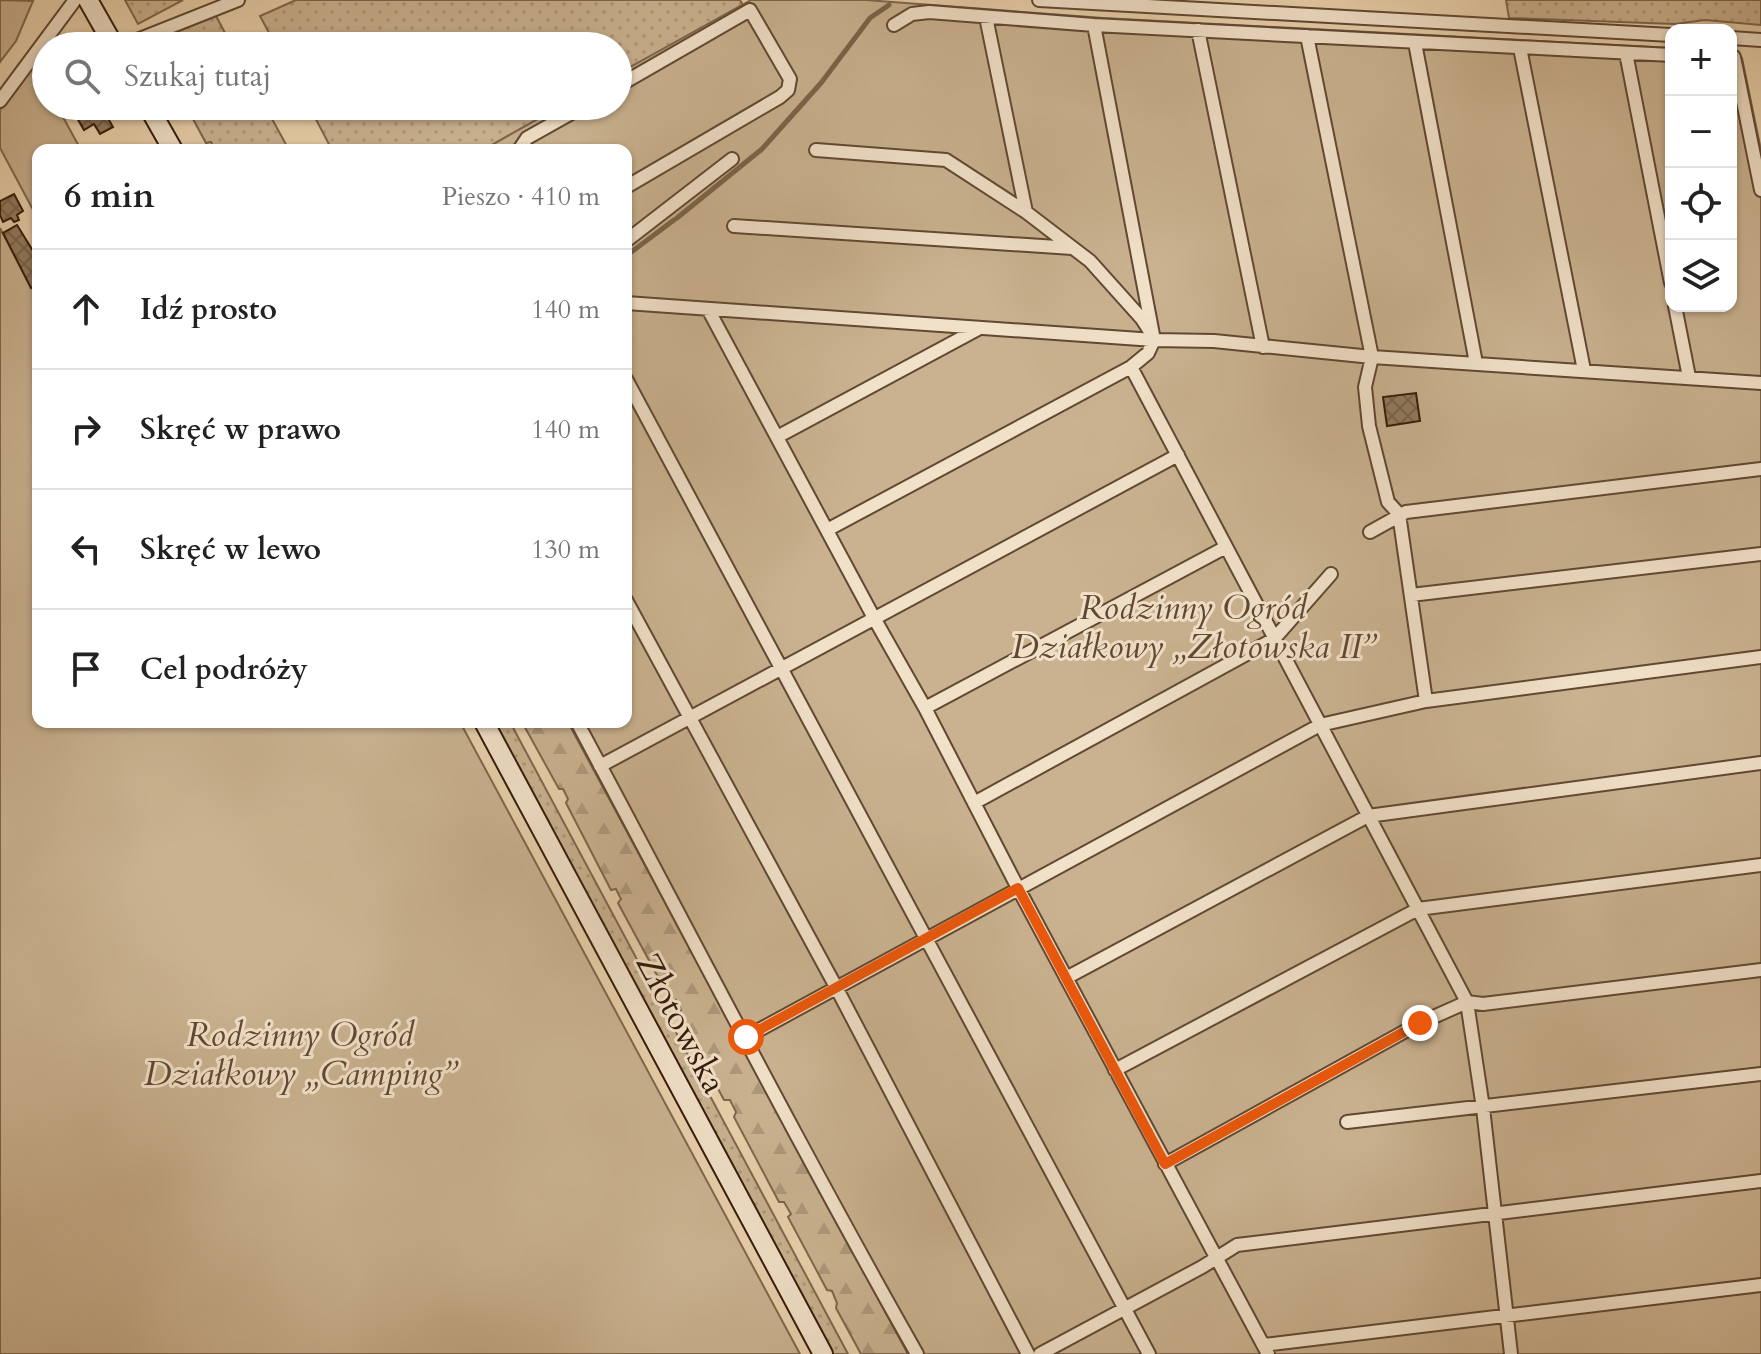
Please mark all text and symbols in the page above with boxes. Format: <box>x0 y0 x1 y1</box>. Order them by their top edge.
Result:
map controls <box>1665 24 1737 312</box>
button: + <box>1665 24 1737 96</box>
search box <box>32 32 632 120</box>
icon: search <box>60 54 104 98</box>
text: Szukaj tutaj <box>124 56 271 97</box>
button: − <box>1665 96 1737 168</box>
button: locate <box>1665 168 1737 240</box>
text: 6 min <box>64 173 155 219</box>
text: Pieszo · 410 m <box>442 179 600 214</box>
button: layers <box>1665 240 1737 312</box>
icon: ahead <box>64 287 108 331</box>
text: Idź prosto <box>140 289 277 330</box>
text: 140 m <box>531 292 600 327</box>
icon: right <box>64 407 108 451</box>
text: Skręć w prawo <box>140 409 341 450</box>
text: 140 m <box>531 412 600 447</box>
icon: left <box>64 527 108 571</box>
text: Skręć w lewo <box>140 529 321 570</box>
text: 130 m <box>531 532 600 567</box>
park label: Rodzinny Ogród Działkowy „Złotowska II” <box>1011 585 1377 670</box>
icon: arrive <box>64 647 108 691</box>
text: Cel podróży <box>140 649 308 690</box>
street label: Złotowska <box>625 945 737 1102</box>
route end <box>1402 1005 1438 1041</box>
park label: Rodzinny Ogród Działkowy „Camping” <box>144 1012 459 1097</box>
route start <box>728 1019 764 1055</box>

